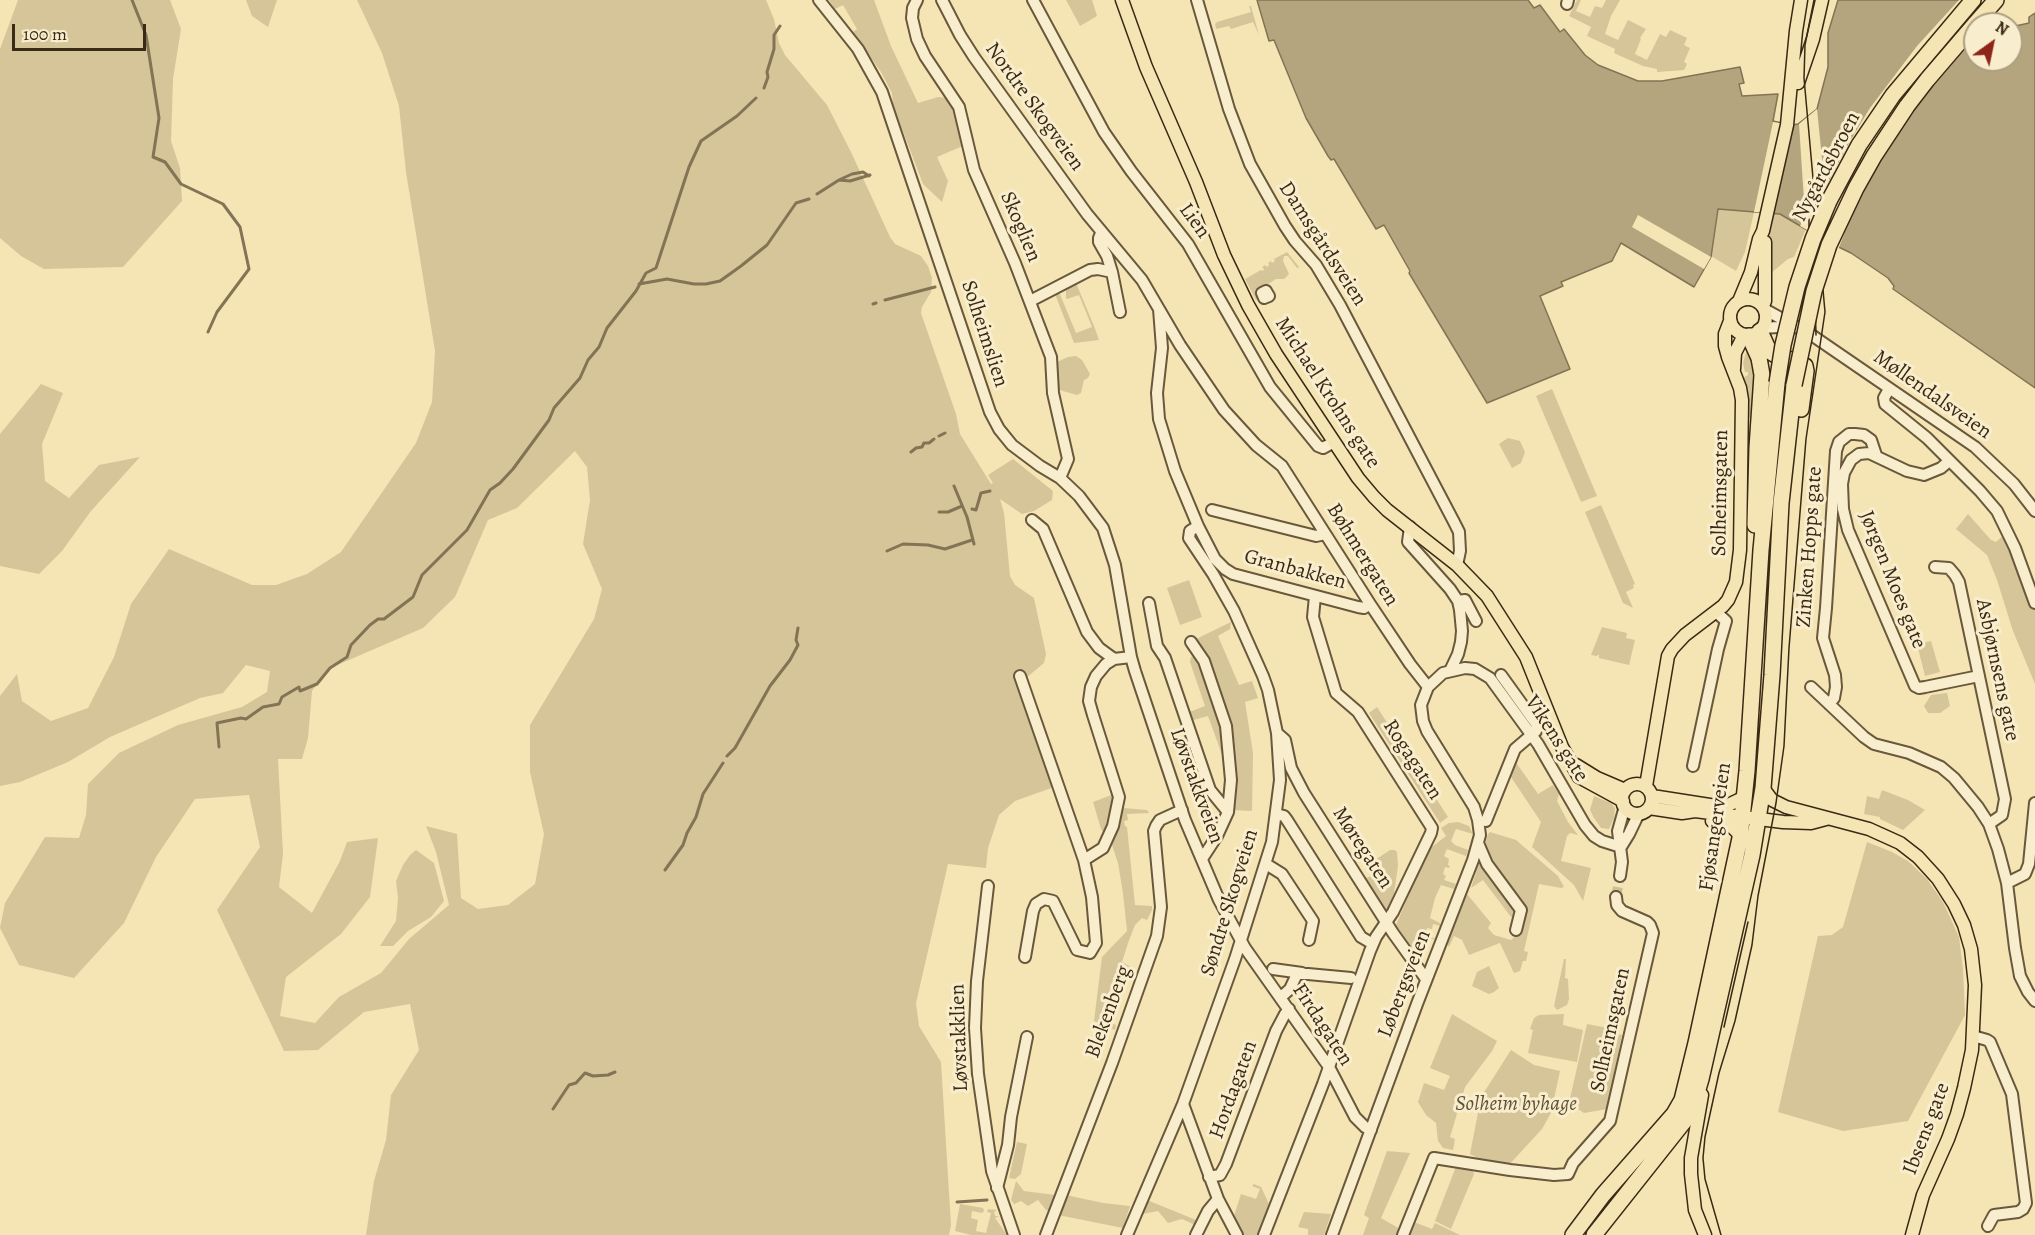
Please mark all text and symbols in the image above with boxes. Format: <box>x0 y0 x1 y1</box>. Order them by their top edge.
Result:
scale bar <box>15 12 148 50</box>
north arrow <box>1963 12 2023 72</box>
text: N <box>1991 16 2013 41</box>
text: 100 m <box>23 22 67 46</box>
street label: Nordre Skogveien <box>979 38 1089 176</box>
street label: Nygårdsbroen <box>1788 108 1866 226</box>
street label: Damsgårdsveien <box>1272 177 1372 311</box>
street label: Skoglien <box>994 188 1046 266</box>
street label: Lien <box>1173 198 1215 244</box>
street label: Solheimslien <box>955 277 1013 391</box>
street label: Michael Krohns gate <box>1269 313 1385 473</box>
street label: Møllendalsveien <box>1868 345 1996 445</box>
street label: Solheimsgaten <box>1707 429 1735 557</box>
street label: Zinken Hopps gate <box>1792 466 1828 628</box>
street label: Bøhmergaten <box>1320 499 1404 611</box>
street label: Jørgen Moes gate <box>1853 507 1931 653</box>
street label: Granbakken <box>1241 544 1349 596</box>
street label: Asbjørnsens gate <box>1970 596 2024 744</box>
street label: Vikens gate <box>1519 691 1593 787</box>
street label: Rogagaten <box>1377 715 1447 805</box>
street label: Løvstakkveien <box>1163 725 1229 847</box>
street label: Fjøsangerveien <box>1694 761 1738 893</box>
street label: Møregaten <box>1326 802 1398 894</box>
street label: Søndre Skogveien <box>1196 826 1264 980</box>
street label: Løbergsveien <box>1373 927 1437 1041</box>
street label: Blekenberg <box>1081 962 1137 1062</box>
street label: Solheimsgaten <box>1586 965 1636 1095</box>
street label: Firdagaten <box>1286 979 1358 1071</box>
street label: Løvstakklien <box>946 984 974 1092</box>
street label: Hordagaten <box>1205 1037 1263 1143</box>
street label: Ibsens gate <box>1898 1079 1956 1179</box>
park label: Solheim byhage <box>1455 1092 1577 1118</box>

